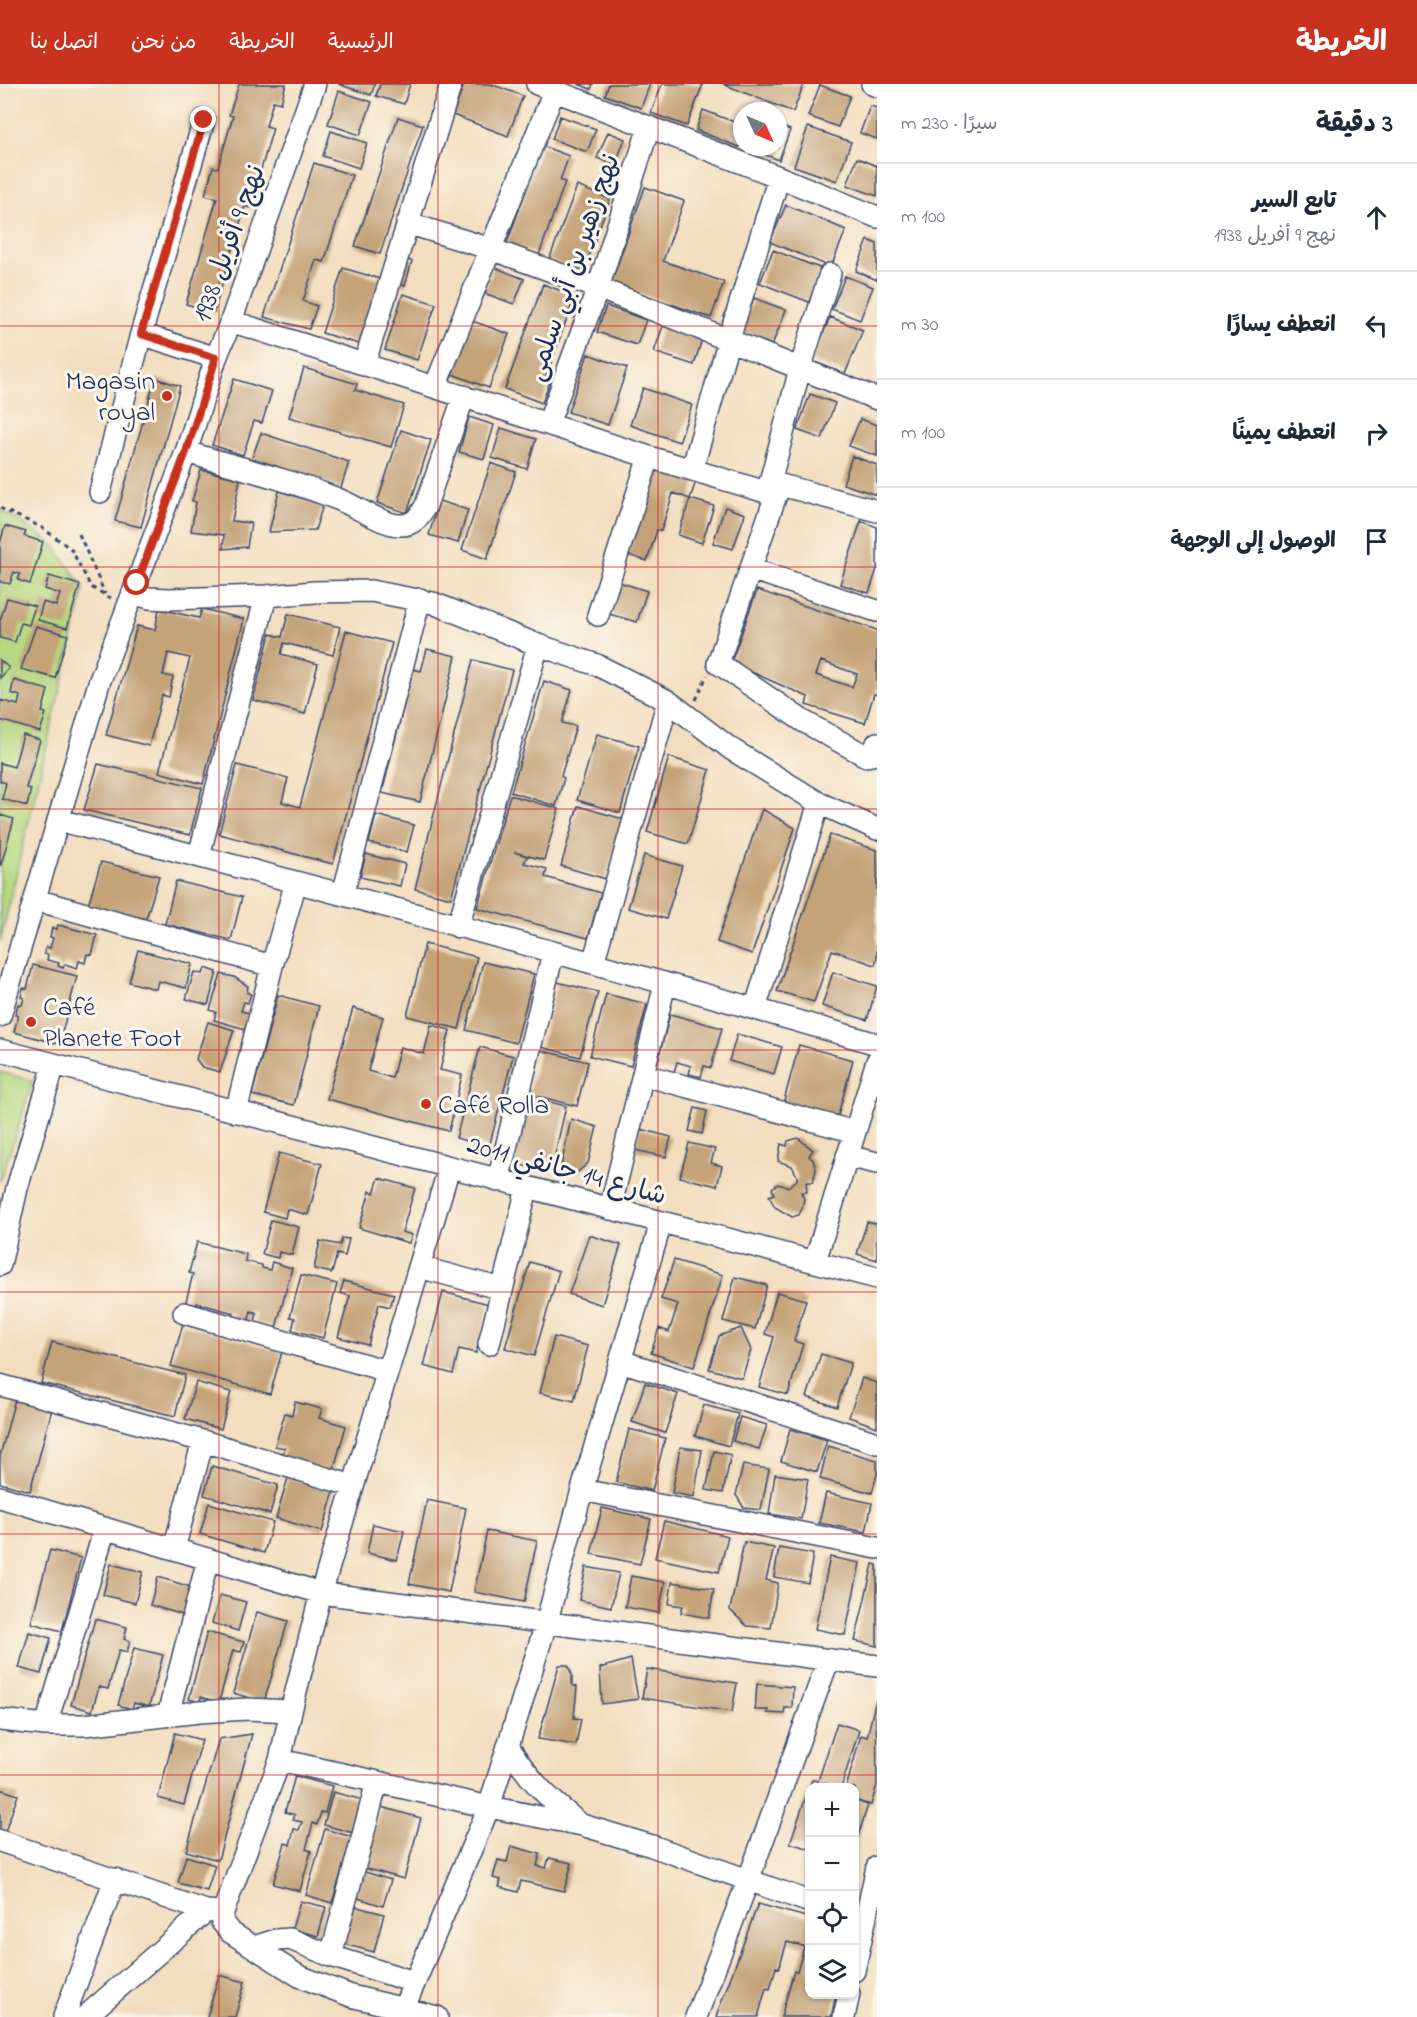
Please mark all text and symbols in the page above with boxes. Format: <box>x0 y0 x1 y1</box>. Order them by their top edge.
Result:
text: الخريطة <box>1296 23 1387 64</box>
text: اتصل بنا <box>30 28 98 58</box>
text: من نحن <box>131 28 196 58</box>
text: الخريطة <box>229 28 295 58</box>
text: الرئيسية <box>328 28 394 58</box>
north arrow <box>733 102 787 156</box>
route end <box>190 106 216 132</box>
text: 3 دقيقة <box>1316 106 1393 144</box>
text: سيرًا · 230 m <box>901 110 997 139</box>
street label: نهج زهير بن أبي سلمى <box>517 149 632 387</box>
street label: نهج 9 أفريل 1938 <box>184 160 277 328</box>
text: تابع السير <box>1252 186 1336 218</box>
icon: ahead <box>1360 201 1393 234</box>
text: 100 m <box>901 203 945 232</box>
text: نهج 9 أفريل 1938 <box>1214 222 1336 251</box>
icon: left <box>1360 309 1393 342</box>
text: انعطف يسارًا <box>1227 310 1336 342</box>
text: 30 m <box>901 311 938 340</box>
place label: Magasin royal <box>65 363 155 433</box>
marker: Magasin royal <box>160 389 174 403</box>
icon: right <box>1360 417 1393 450</box>
text: انعطف يمينًا <box>1232 418 1336 450</box>
text: 100 m <box>901 419 945 448</box>
icon: arrive <box>1360 525 1393 558</box>
text: الوصول إلى الوجهة <box>1170 526 1336 558</box>
route start <box>123 569 149 595</box>
place label: Café Planete Foot <box>43 989 182 1059</box>
marker: Café Planete Foot <box>24 1015 38 1029</box>
place label: Café Rolla <box>438 1087 549 1126</box>
marker: Café Rolla <box>419 1097 433 1111</box>
street label: شارع 14 جانفي 2011 <box>462 1126 670 1218</box>
map controls <box>805 1783 859 1999</box>
button: + <box>805 1783 859 1837</box>
button: − <box>805 1837 859 1891</box>
button: locate <box>805 1891 859 1945</box>
button: layers <box>805 1945 859 1999</box>

